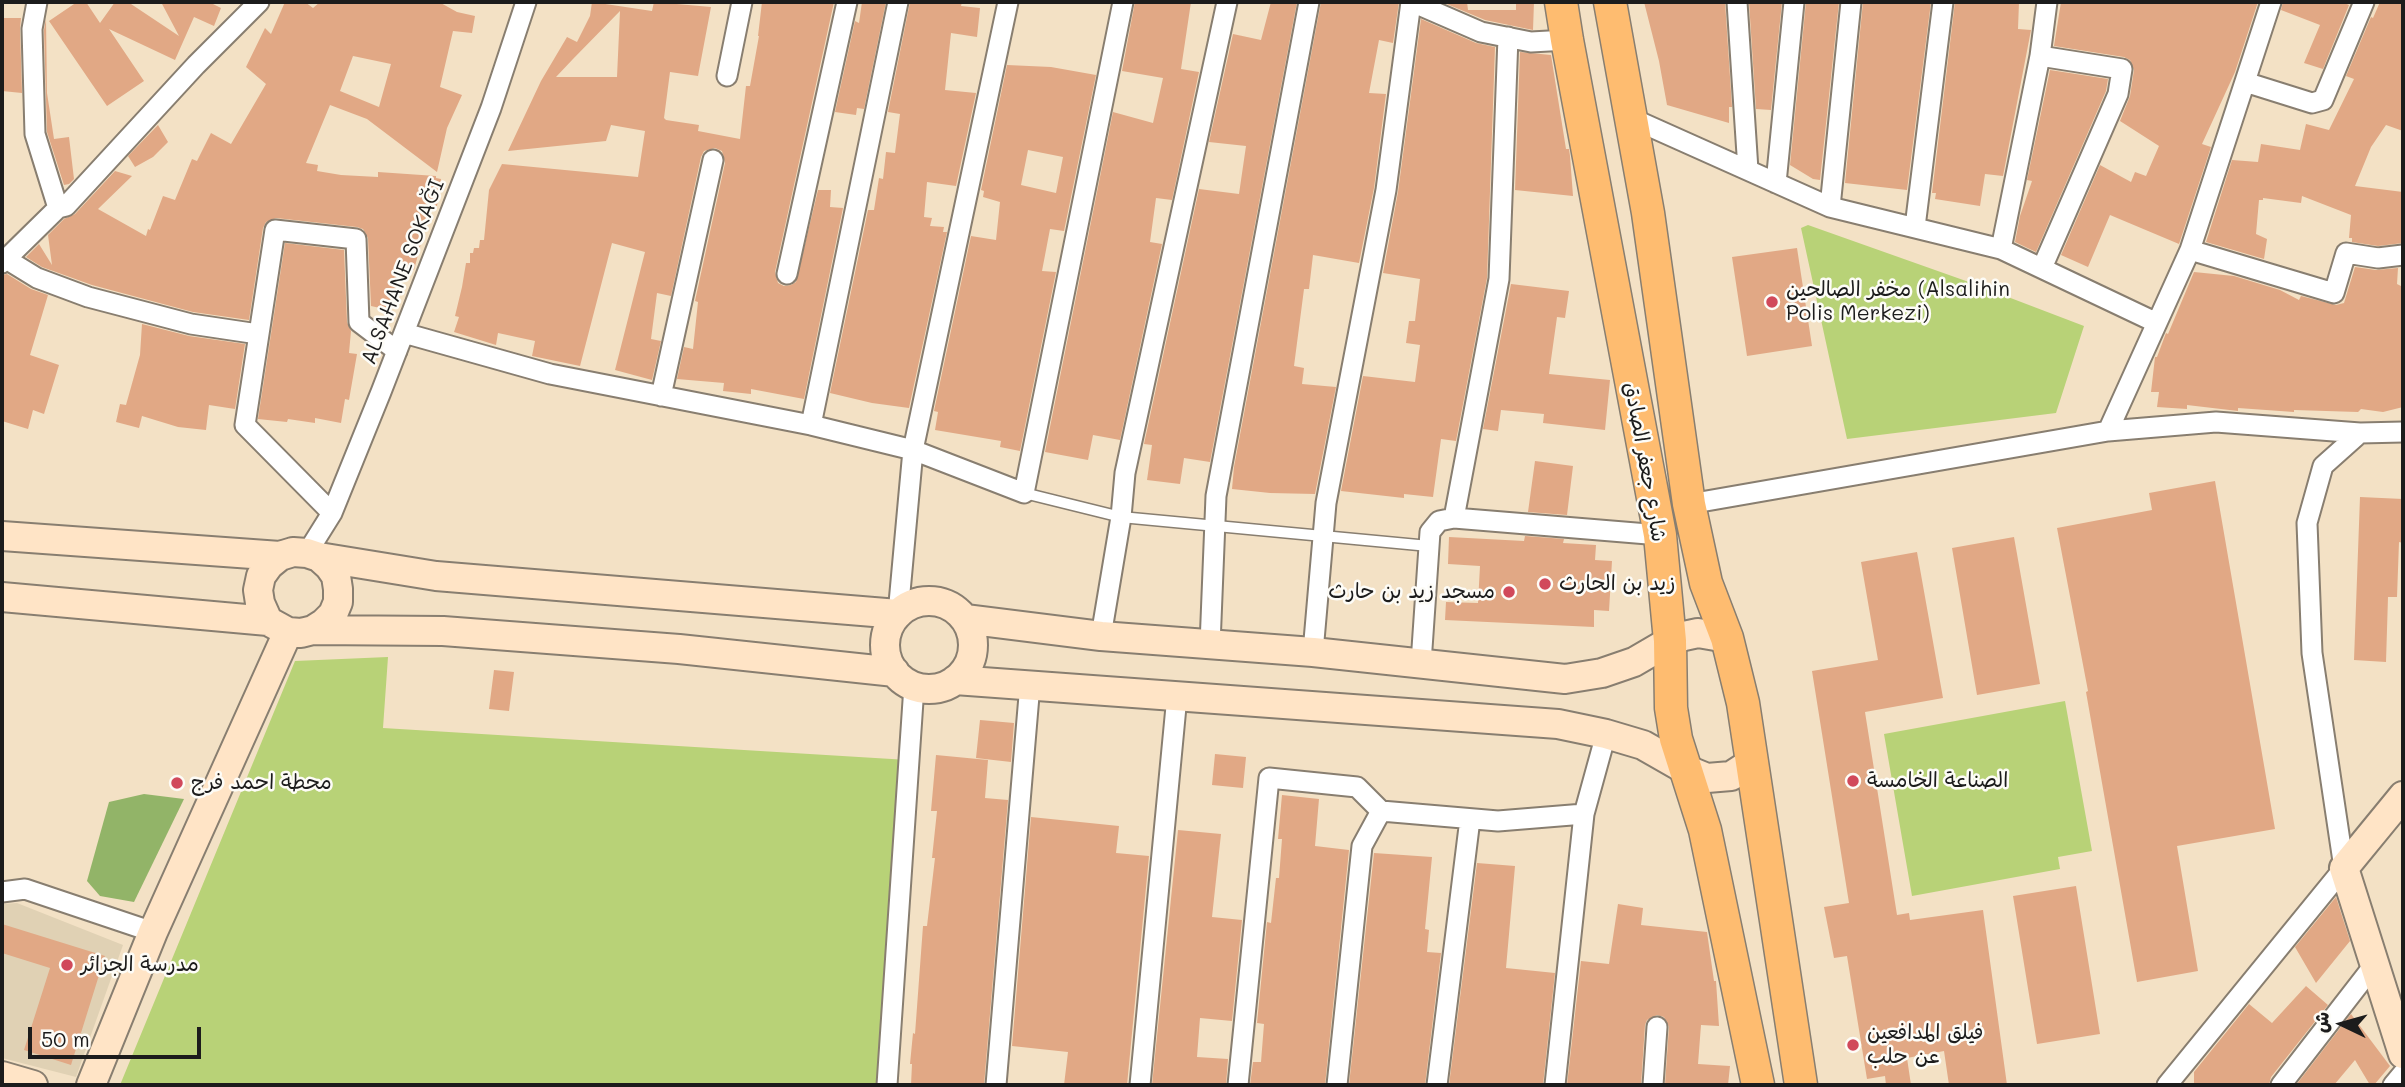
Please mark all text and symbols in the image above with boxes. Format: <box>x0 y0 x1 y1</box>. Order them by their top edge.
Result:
street label: ALSAHANE SOKAĞI <box>356 176 450 368</box>
place label: مخفر الصالحين (Alsalihin Polis Merkezi) <box>1786 277 2010 327</box>
marker: مخفر الصالحين (Alsalihin Polis Merkezi) <box>1764 294 1780 310</box>
street label: شارع جعفر الصادق <box>1619 380 1671 544</box>
place label: زيد بن الحارث <box>1559 571 1675 597</box>
marker: زيد بن الحارث <box>1537 576 1553 592</box>
place label: مسجد زيد بن حارث <box>1328 579 1495 605</box>
marker: مسجد زيد بن حارث <box>1501 584 1517 600</box>
place label: الصناعة الخامسة <box>1867 768 2008 794</box>
place label: محطة احمد فرج <box>191 770 332 796</box>
marker: الصناعة الخامسة <box>1845 773 1861 789</box>
marker: محطة احمد فرج <box>169 775 185 791</box>
place label: مدرسة الجزائر <box>81 952 199 978</box>
marker: مدرسة الجزائر <box>59 957 75 973</box>
north arrow <box>2307 989 2377 1059</box>
text: ش <box>2307 1011 2334 1034</box>
scale bar <box>32 1014 205 1058</box>
place label: فيلق المدافعين عن حلب <box>1867 1020 1983 1070</box>
text: 50 m <box>41 1025 90 1052</box>
marker: فيلق المدافعين عن حلب <box>1845 1037 1861 1053</box>

